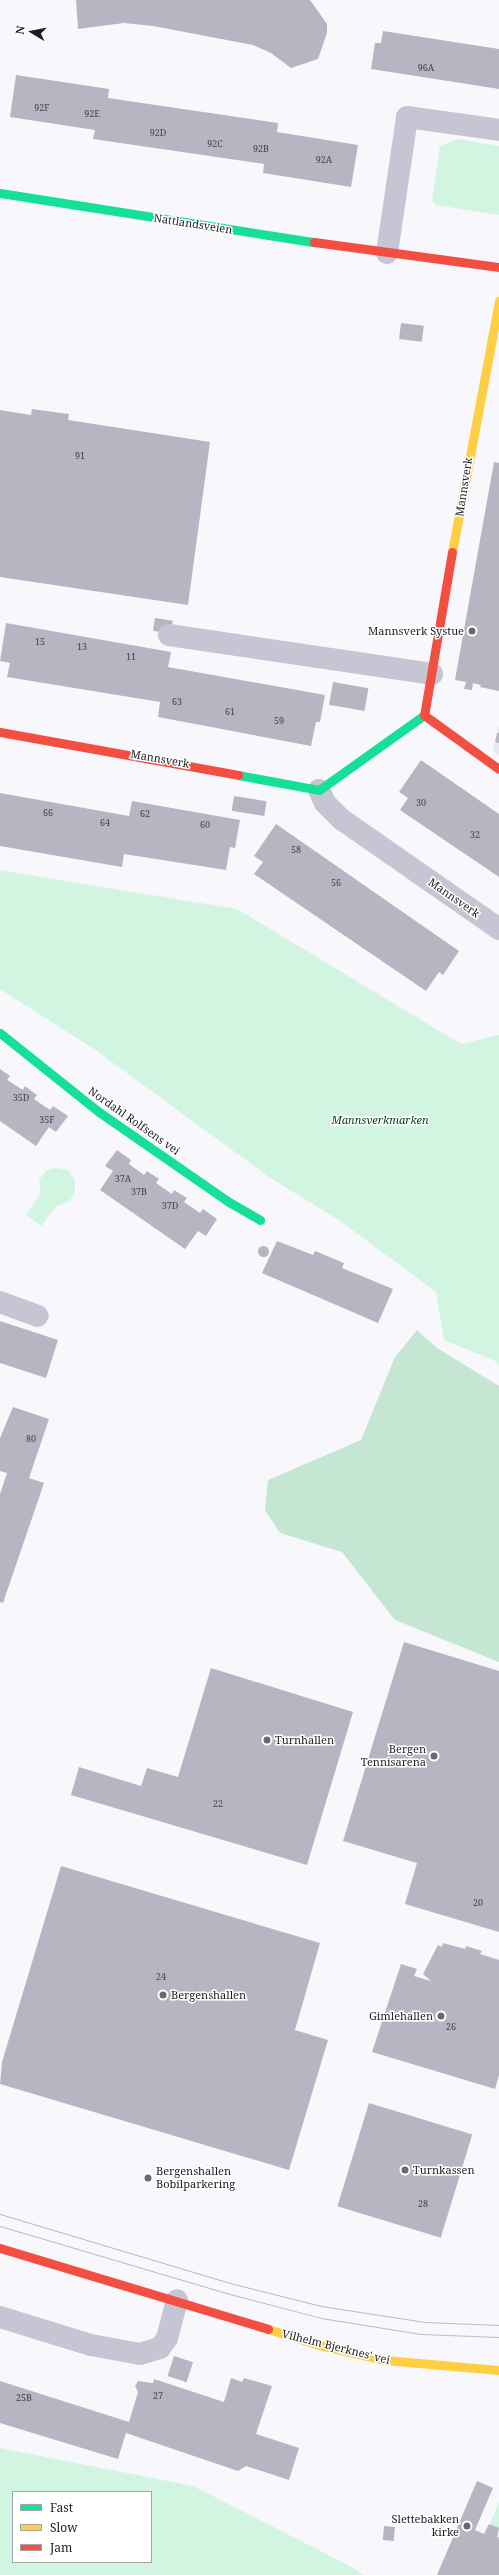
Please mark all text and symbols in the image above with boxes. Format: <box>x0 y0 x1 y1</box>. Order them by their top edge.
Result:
north arrow <box>12 12 52 52</box>
text: N <box>12 24 28 35</box>
house number: 96A <box>418 63 434 73</box>
house number: 92F <box>34 103 50 113</box>
house number: 92E <box>84 109 100 119</box>
house number: 92D <box>150 128 166 138</box>
house number: 92C <box>207 139 223 149</box>
house number: 92B <box>253 144 269 154</box>
house number: 92A <box>316 155 332 165</box>
street label: Nattlandsveien <box>153 211 233 237</box>
house number: 91 <box>75 451 85 461</box>
street label: Mannsverk <box>453 457 475 517</box>
place label: Mannsverk Systue <box>368 624 464 638</box>
marker: Mannsverk Systue <box>467 626 477 636</box>
house number: 15 <box>35 637 45 647</box>
house number: 13 <box>77 642 87 652</box>
house number: 11 <box>126 652 136 662</box>
house number: 63 <box>172 697 182 707</box>
house number: 61 <box>225 707 235 717</box>
house number: 59 <box>274 716 284 726</box>
street label: Mannsverk <box>130 747 190 771</box>
house number: 30 <box>416 798 426 808</box>
house number: 66 <box>43 808 53 818</box>
house number: 62 <box>140 809 150 819</box>
house number: 64 <box>100 818 110 828</box>
house number: 60 <box>200 820 210 830</box>
house number: 32 <box>470 830 480 840</box>
house number: 58 <box>291 845 301 855</box>
street label: Mannsverk <box>426 876 482 920</box>
house number: 56 <box>331 878 341 888</box>
street label: Nordahl Rolfsens vei <box>86 1084 182 1158</box>
house number: 35D <box>13 1093 29 1103</box>
park label: Mannsverkmarken <box>331 1113 429 1127</box>
house number: 35F <box>39 1115 55 1125</box>
house number: 37A <box>115 1174 131 1184</box>
house number: 37B <box>131 1187 147 1197</box>
house number: 37D <box>162 1201 178 1211</box>
house number: 80 <box>26 1434 36 1444</box>
place label: Turnhallen <box>275 1733 334 1747</box>
marker: Turnhallen <box>262 1735 272 1745</box>
place label: Bergen Tennisarena <box>361 1743 426 1769</box>
marker: Bergen Tennisarena <box>429 1751 439 1761</box>
house number: 22 <box>213 1799 223 1809</box>
house number: 20 <box>473 1898 483 1908</box>
house number: 24 <box>156 1972 166 1982</box>
place label: Bergenshallen <box>171 1988 246 2002</box>
marker: Bergenshallen <box>158 1990 168 2000</box>
place label: Gimlehallen <box>369 2009 433 2023</box>
marker: Gimlehallen <box>436 2011 446 2021</box>
house number: 26 <box>446 2022 456 2032</box>
place label: Turnkassen <box>413 2163 475 2177</box>
place label: Bergenshallen Bobilparkering <box>156 2165 235 2191</box>
marker: Turnkassen <box>400 2165 410 2175</box>
marker: Bergenshallen Bobilparkering <box>143 2173 153 2183</box>
house number: 28 <box>418 2199 428 2209</box>
street label: Vilhelm Bjerknes' vei <box>281 2327 391 2367</box>
house number: 27 <box>153 2391 163 2401</box>
house number: 25B <box>16 2393 32 2403</box>
legend <box>12 2491 152 2563</box>
text: Fast <box>50 2499 73 2516</box>
place label: Slettebakken kirke <box>392 2513 459 2539</box>
text: Slow <box>50 2519 78 2536</box>
marker: Slettebakken kirke <box>462 2521 472 2531</box>
text: Jam <box>50 2539 72 2556</box>

